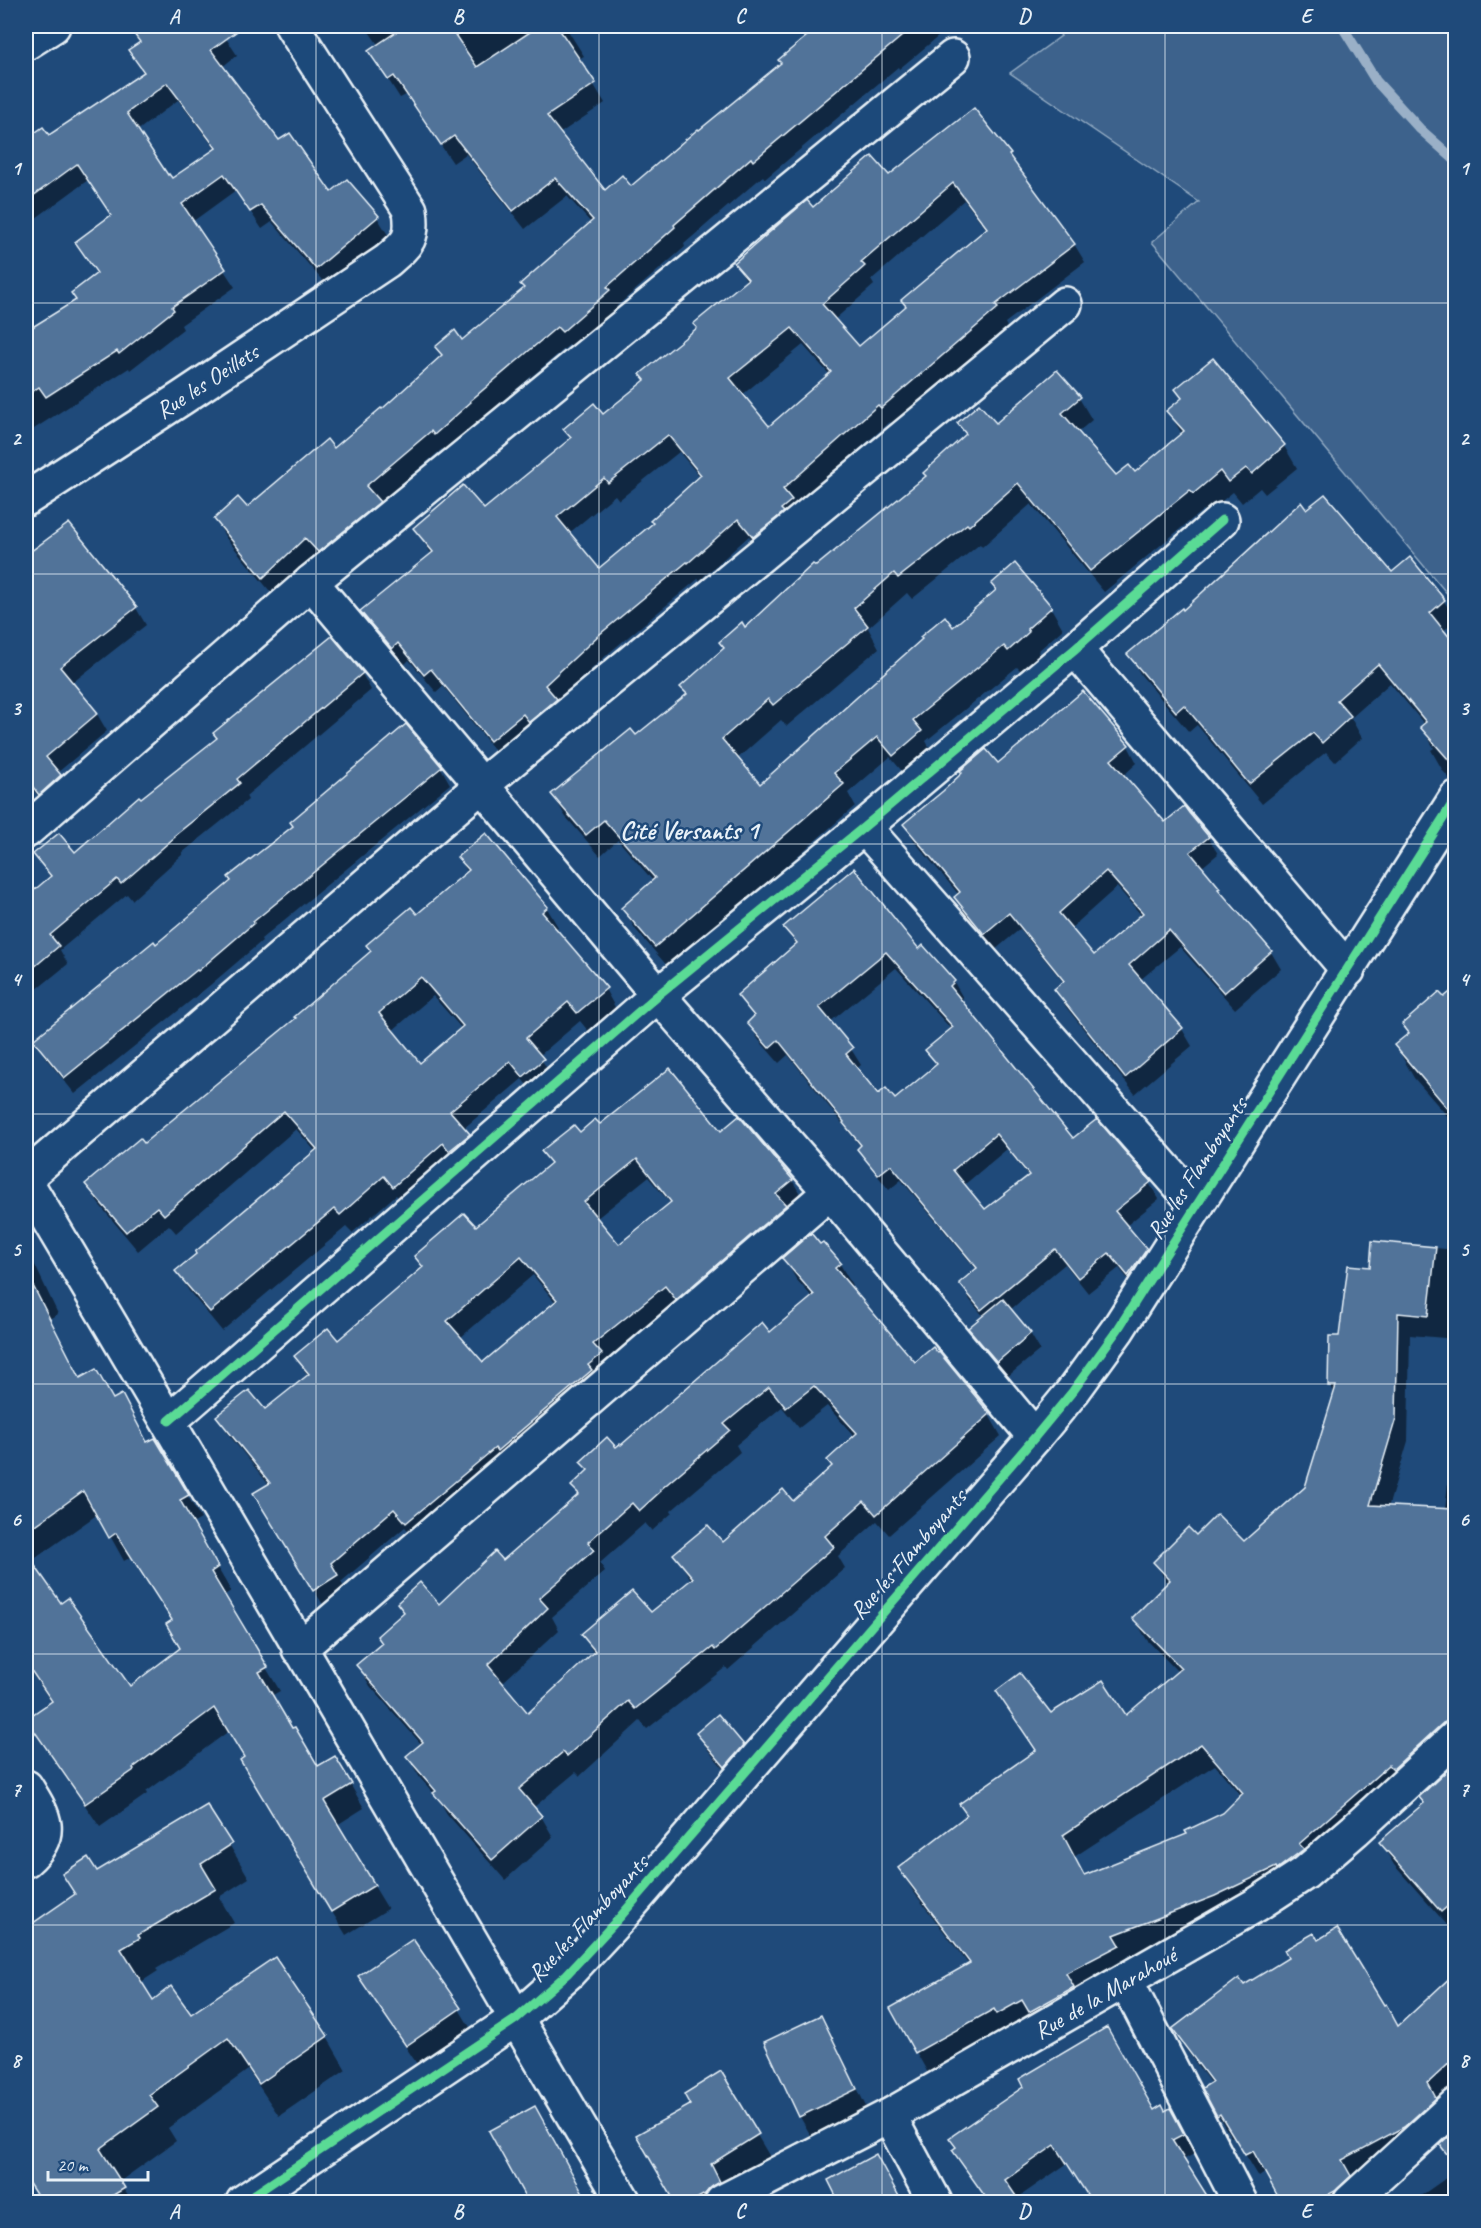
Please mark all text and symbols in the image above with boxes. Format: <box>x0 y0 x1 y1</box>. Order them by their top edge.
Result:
text: A <box>169 4 181 29</box>
text: B <box>453 4 465 29</box>
text: C <box>735 4 747 29</box>
text: D <box>1018 4 1032 29</box>
text: E <box>1301 4 1315 29</box>
text: 1 <box>12 156 23 181</box>
text: 1 <box>1460 156 1471 181</box>
street label: Rue les Oeillets <box>150 336 266 425</box>
text: 2 <box>12 426 23 451</box>
text: 2 <box>1460 426 1471 451</box>
text: 3 <box>12 696 23 721</box>
text: 3 <box>1460 696 1471 721</box>
district label: Cité Versants 1 <box>620 814 761 847</box>
text: 4 <box>12 967 24 992</box>
text: 4 <box>1460 967 1472 992</box>
street label: Rue les Flamboyants <box>1140 1090 1255 1245</box>
text: 5 <box>12 1237 23 1262</box>
text: 5 <box>1460 1237 1471 1262</box>
street label: Rue les Flamboyants <box>843 1481 974 1625</box>
text: 6 <box>11 1507 22 1532</box>
text: 6 <box>1459 1507 1470 1532</box>
text: 7 <box>12 1777 23 1802</box>
text: 7 <box>1460 1777 1471 1802</box>
street label: Rue les Flamboyants <box>521 1847 656 1988</box>
street label: Rue de la Marahoué <box>1028 1938 1185 2046</box>
text: 8 <box>12 2048 24 2073</box>
text: 8 <box>1460 2048 1472 2073</box>
scale bar <box>48 2144 148 2182</box>
text: 20 m <box>57 2154 90 2176</box>
text: A <box>169 2199 181 2224</box>
text: B <box>453 2199 465 2224</box>
text: C <box>735 2199 747 2224</box>
text: D <box>1018 2199 1032 2224</box>
text: E <box>1301 2199 1315 2224</box>

